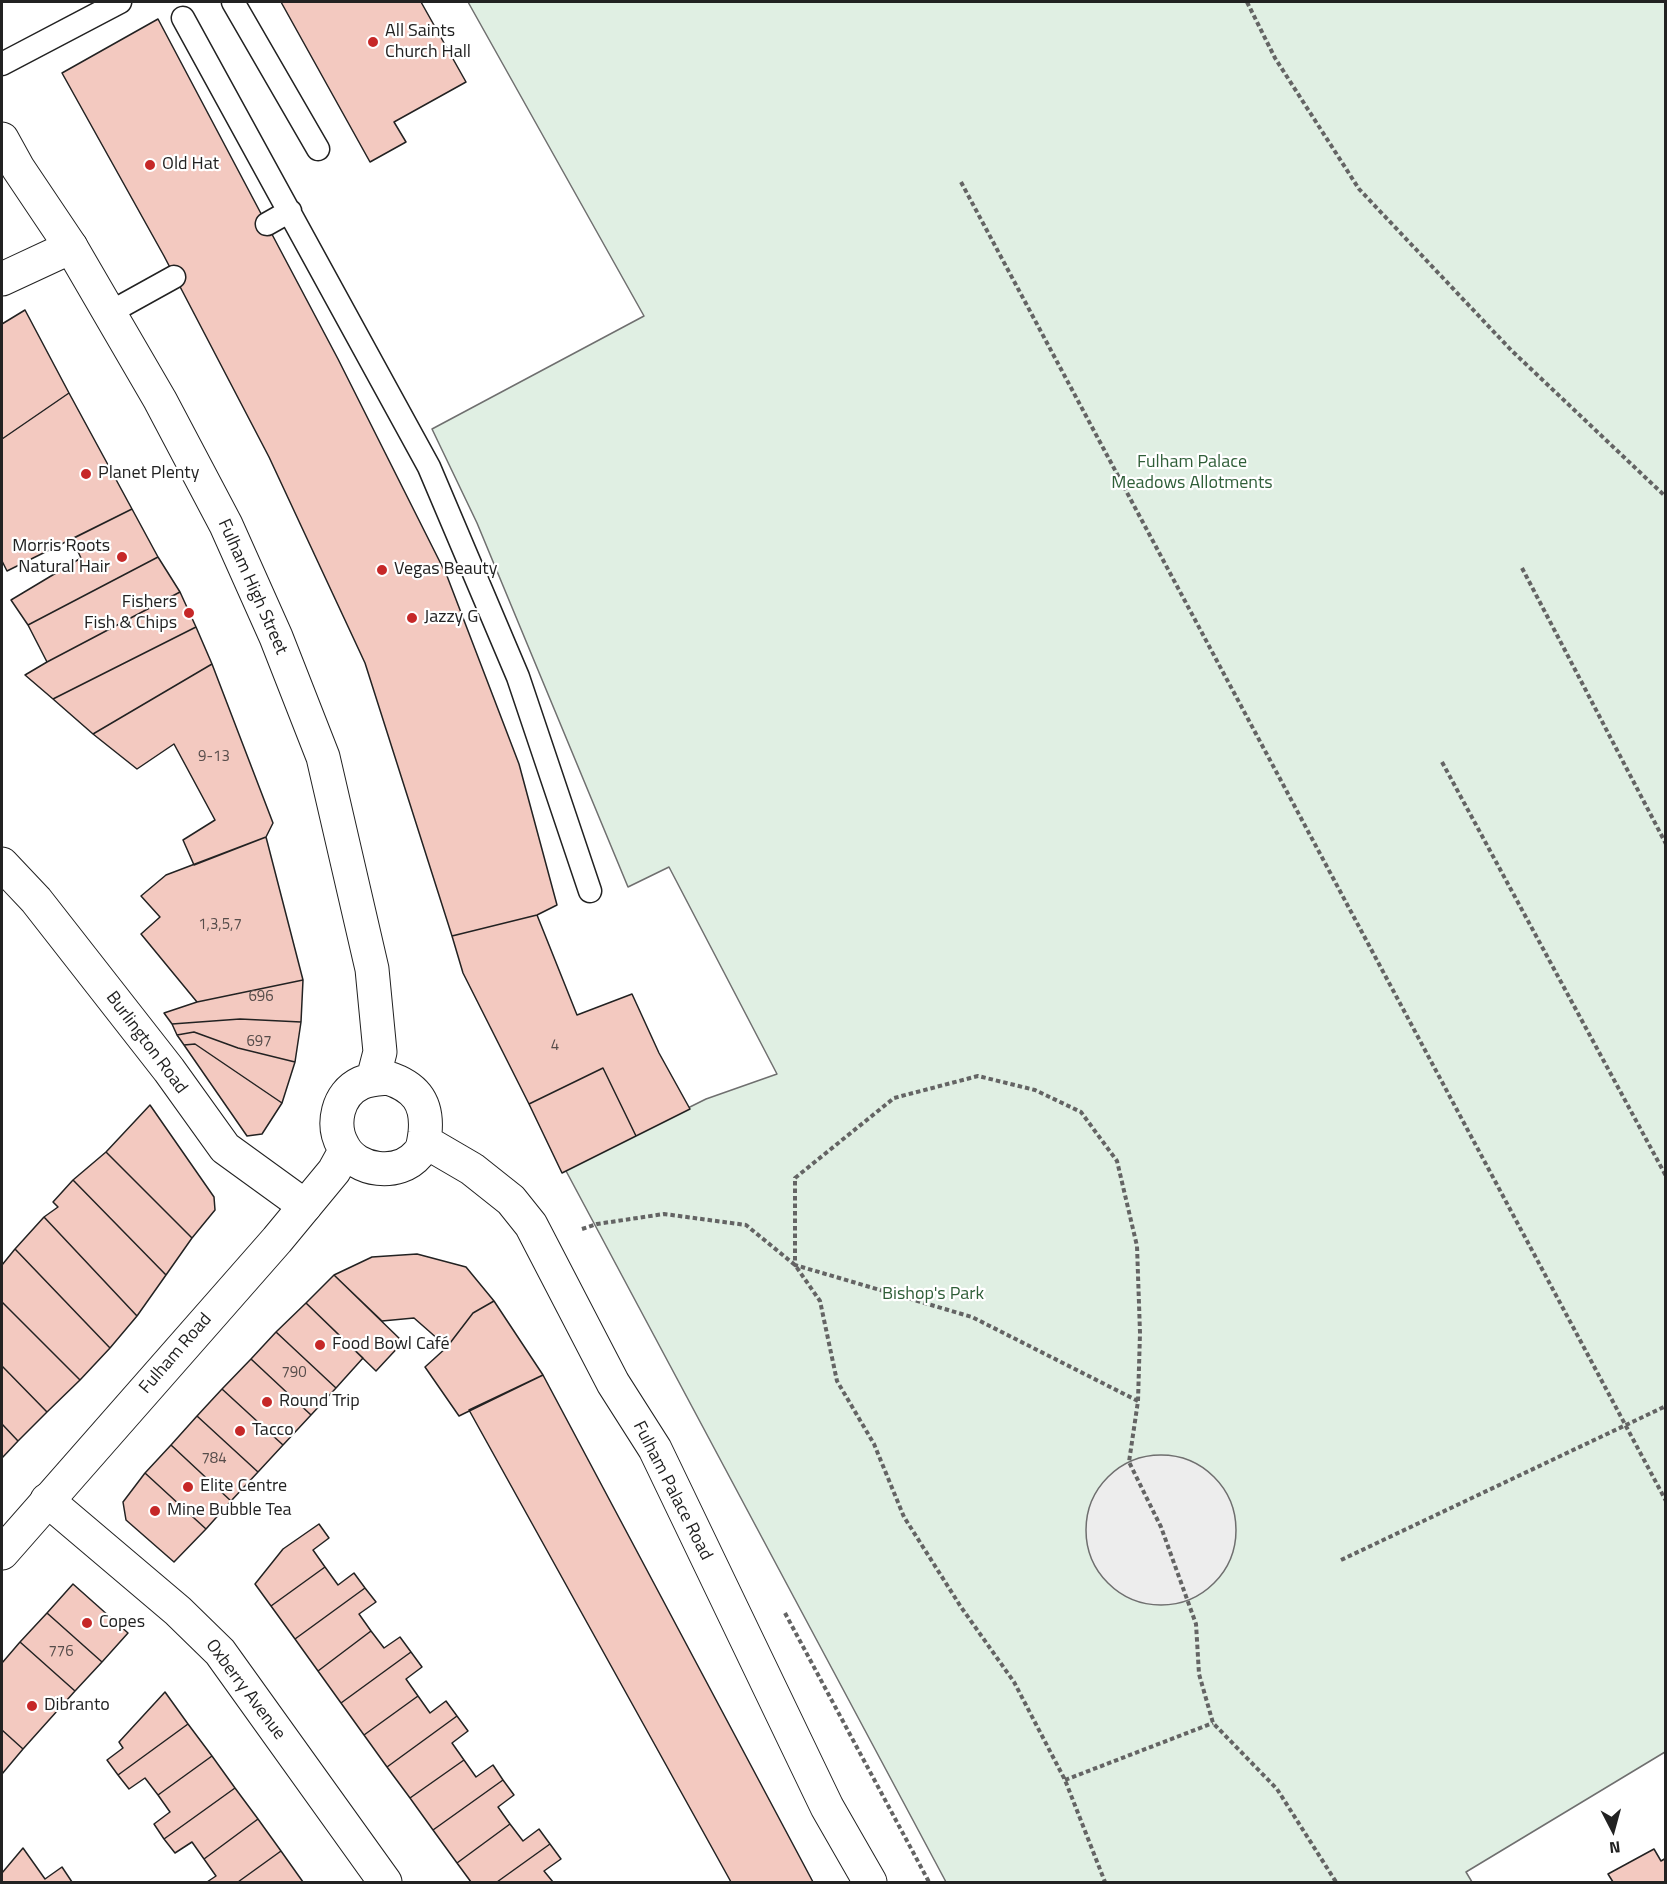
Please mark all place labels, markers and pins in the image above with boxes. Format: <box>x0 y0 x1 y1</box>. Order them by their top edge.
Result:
place label: All Saints Church Hall <box>385 21 471 63</box>
marker: All Saints Church Hall <box>366 35 380 49</box>
place label: Old Hat <box>162 154 219 176</box>
marker: Old Hat <box>143 158 157 172</box>
place label: Planet Plenty <box>98 463 199 485</box>
marker: Planet Plenty <box>79 467 93 481</box>
place label: Morris Roots Natural Hair <box>12 536 110 578</box>
marker: Morris Roots Natural Hair <box>115 550 129 564</box>
place label: Vegas Beauty <box>394 559 497 581</box>
marker: Vegas Beauty <box>375 563 389 577</box>
place label: Fishers Fish & Chips <box>84 592 177 634</box>
marker: Fishers Fish & Chips <box>182 606 196 620</box>
place label: Jazzy G <box>424 607 478 629</box>
marker: Jazzy G <box>405 611 419 625</box>
place label: Food Bowl Café <box>332 1334 450 1356</box>
marker: Food Bowl Café <box>313 1338 327 1352</box>
place label: Round Trip <box>279 1391 360 1413</box>
marker: Round Trip <box>260 1395 274 1409</box>
place label: Tacco <box>252 1420 294 1442</box>
marker: Tacco <box>233 1424 247 1438</box>
place label: Elite Centre <box>200 1476 287 1498</box>
marker: Elite Centre <box>181 1480 195 1494</box>
place label: Mine Bubble Tea <box>167 1500 292 1522</box>
marker: Mine Bubble Tea <box>148 1504 162 1518</box>
place label: Copes <box>99 1612 145 1634</box>
marker: Copes <box>80 1616 94 1630</box>
place label: Dibranto <box>44 1695 110 1717</box>
marker: Dibranto <box>25 1699 39 1713</box>

